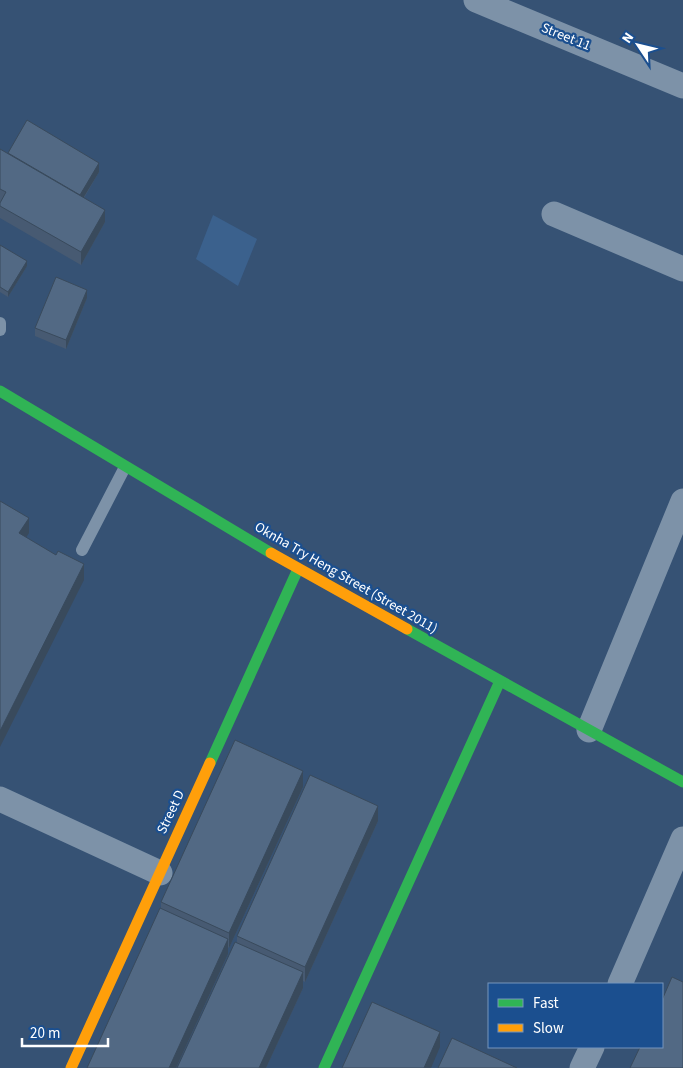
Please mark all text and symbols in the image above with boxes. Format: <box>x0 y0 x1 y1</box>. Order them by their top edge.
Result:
street label: Street 11 <box>538 18 594 56</box>
north arrow <box>613 20 663 70</box>
text: N <box>617 29 639 48</box>
street label: Oknha Try Heng Street (Street 2011) <box>251 517 441 639</box>
street label: Street D <box>152 787 190 837</box>
legend <box>488 983 663 1048</box>
text: Fast <box>533 993 559 1014</box>
scale bar <box>22 1016 109 1048</box>
text: Slow <box>533 1018 564 1039</box>
text: 20 m <box>30 1023 60 1044</box>

